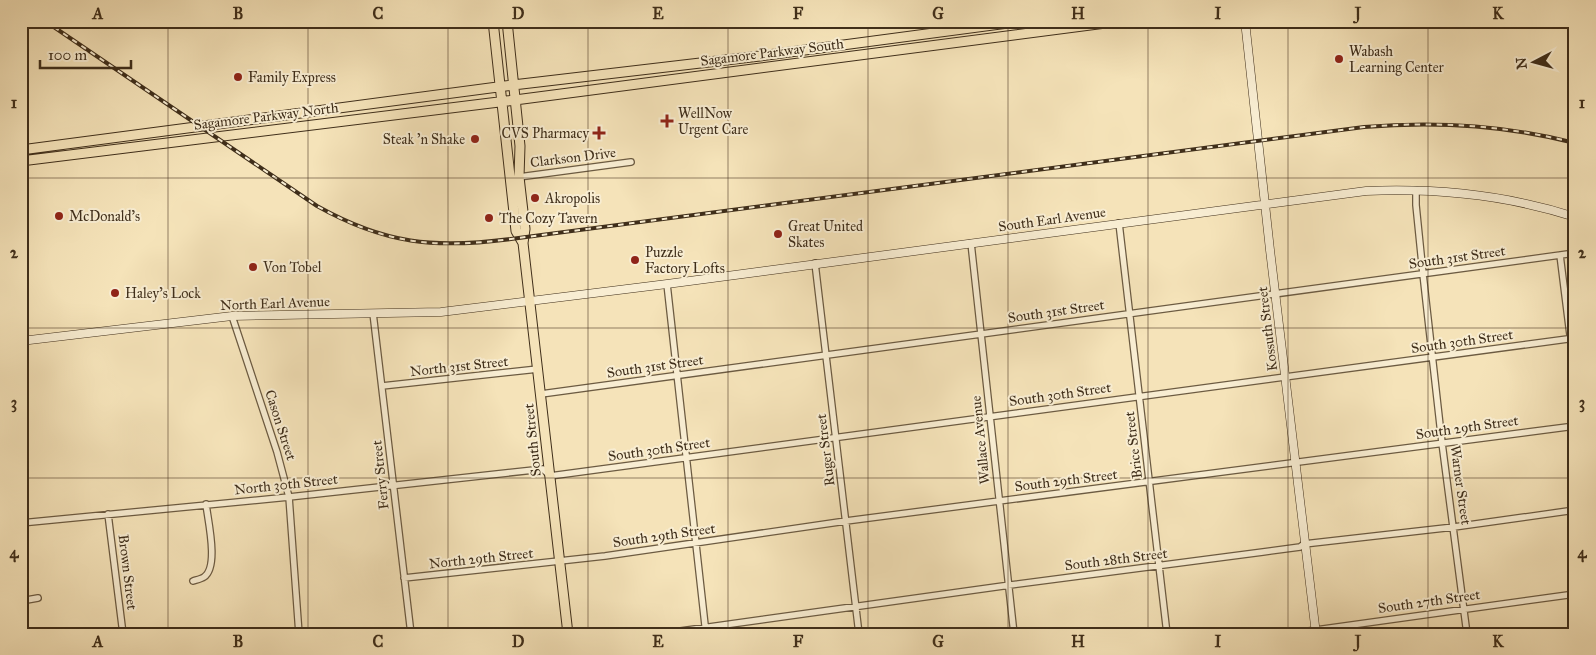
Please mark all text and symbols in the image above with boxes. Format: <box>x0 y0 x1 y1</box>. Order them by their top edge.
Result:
text: A <box>92 4 104 23</box>
text: B <box>233 4 243 23</box>
text: C <box>373 4 384 23</box>
text: D <box>512 4 525 23</box>
text: E <box>652 4 664 23</box>
text: F <box>793 4 804 23</box>
text: G <box>932 4 944 23</box>
text: H <box>1071 4 1085 23</box>
text: I <box>1215 4 1222 23</box>
text: J <box>1353 4 1362 24</box>
text: K <box>1492 4 1504 23</box>
street label: Sagamore Parkway South <box>699 35 845 70</box>
scale bar <box>40 38 131 70</box>
north arrow <box>1508 38 1558 88</box>
place label: Wabash Learning Center <box>1349 43 1445 76</box>
text: 100 m <box>48 46 88 64</box>
marker: Wabash Learning Center <box>1333 53 1345 65</box>
text: N <box>1512 56 1531 70</box>
place label: Family Express <box>248 69 336 86</box>
marker: Family Express <box>232 71 244 83</box>
text: 1 <box>11 93 18 112</box>
text: 1 <box>1579 93 1586 112</box>
street label: Sagamore Parkway North <box>193 99 340 134</box>
place label: WellNow Urgent Care <box>678 105 748 138</box>
marker: WellNow Urgent Care <box>660 114 674 128</box>
place label: CVS Pharmacy <box>502 125 589 142</box>
marker: CVS Pharmacy <box>593 127 605 139</box>
place label: Steak 'n Shake <box>383 131 465 148</box>
marker: Steak 'n Shake <box>469 133 481 145</box>
street label: Clarkson Drive <box>529 144 617 171</box>
place label: Akropolis <box>544 190 600 207</box>
marker: Akropolis <box>529 192 541 204</box>
street label: South Earl Avenue <box>997 204 1107 235</box>
place label: McDonald's <box>69 208 140 225</box>
marker: McDonald's <box>53 210 65 222</box>
place label: The Cozy Tavern <box>499 210 598 227</box>
marker: The Cozy Tavern <box>483 212 495 224</box>
place label: Great United Skates <box>788 218 863 251</box>
marker: Great United Skates <box>772 228 784 240</box>
street label: South 31st Street <box>1408 242 1507 273</box>
text: 2 <box>10 243 19 262</box>
text: 2 <box>1578 243 1587 262</box>
place label: Puzzle Factory Lofts <box>645 244 725 277</box>
marker: Puzzle Factory Lofts <box>629 254 641 266</box>
place label: Von Tobel <box>262 259 322 276</box>
marker: Von Tobel <box>247 261 259 273</box>
place label: Haley's Lock <box>125 285 201 302</box>
street label: Kossuth Street <box>1254 286 1281 372</box>
marker: Haley's Lock <box>109 287 121 299</box>
street label: North Earl Avenue <box>220 293 330 314</box>
street label: South 31st Street <box>1007 296 1106 327</box>
street label: South 30th Street <box>1410 326 1514 357</box>
street label: South 31st Street <box>606 351 705 382</box>
street label: North 31st Street <box>409 353 509 380</box>
street label: South 30th Street <box>1008 379 1112 410</box>
street label: Cason Street <box>261 388 300 463</box>
text: 3 <box>11 393 17 413</box>
text: 3 <box>1579 393 1585 413</box>
street label: Wallace Avenue <box>967 395 994 485</box>
street label: South Street <box>520 403 545 477</box>
street label: Brice Street <box>1121 410 1146 480</box>
street label: South 29th Street <box>1415 412 1519 443</box>
street label: Ruger Street <box>813 413 838 487</box>
street label: South 30th Street <box>607 434 711 465</box>
street label: Ferry Street <box>368 439 393 510</box>
street label: Warner Street <box>1447 444 1475 526</box>
street label: South 29th Street <box>1014 466 1118 495</box>
street label: North 30th Street <box>233 471 339 498</box>
street label: South 29th Street <box>612 520 716 551</box>
street label: Brown Street <box>114 533 141 611</box>
text: 4 <box>10 543 20 563</box>
text: 4 <box>1578 543 1588 563</box>
street label: North 29th Street <box>428 545 534 572</box>
street label: South 28th Street <box>1064 545 1168 574</box>
street label: South 27th Street <box>1377 586 1481 617</box>
text: A <box>92 632 104 651</box>
text: B <box>233 632 243 651</box>
text: C <box>373 632 384 651</box>
text: D <box>512 632 525 651</box>
text: E <box>652 632 664 651</box>
text: F <box>793 632 804 651</box>
text: G <box>932 632 944 651</box>
text: H <box>1071 632 1085 651</box>
text: I <box>1215 632 1222 651</box>
text: J <box>1353 632 1362 652</box>
text: K <box>1492 632 1504 651</box>

